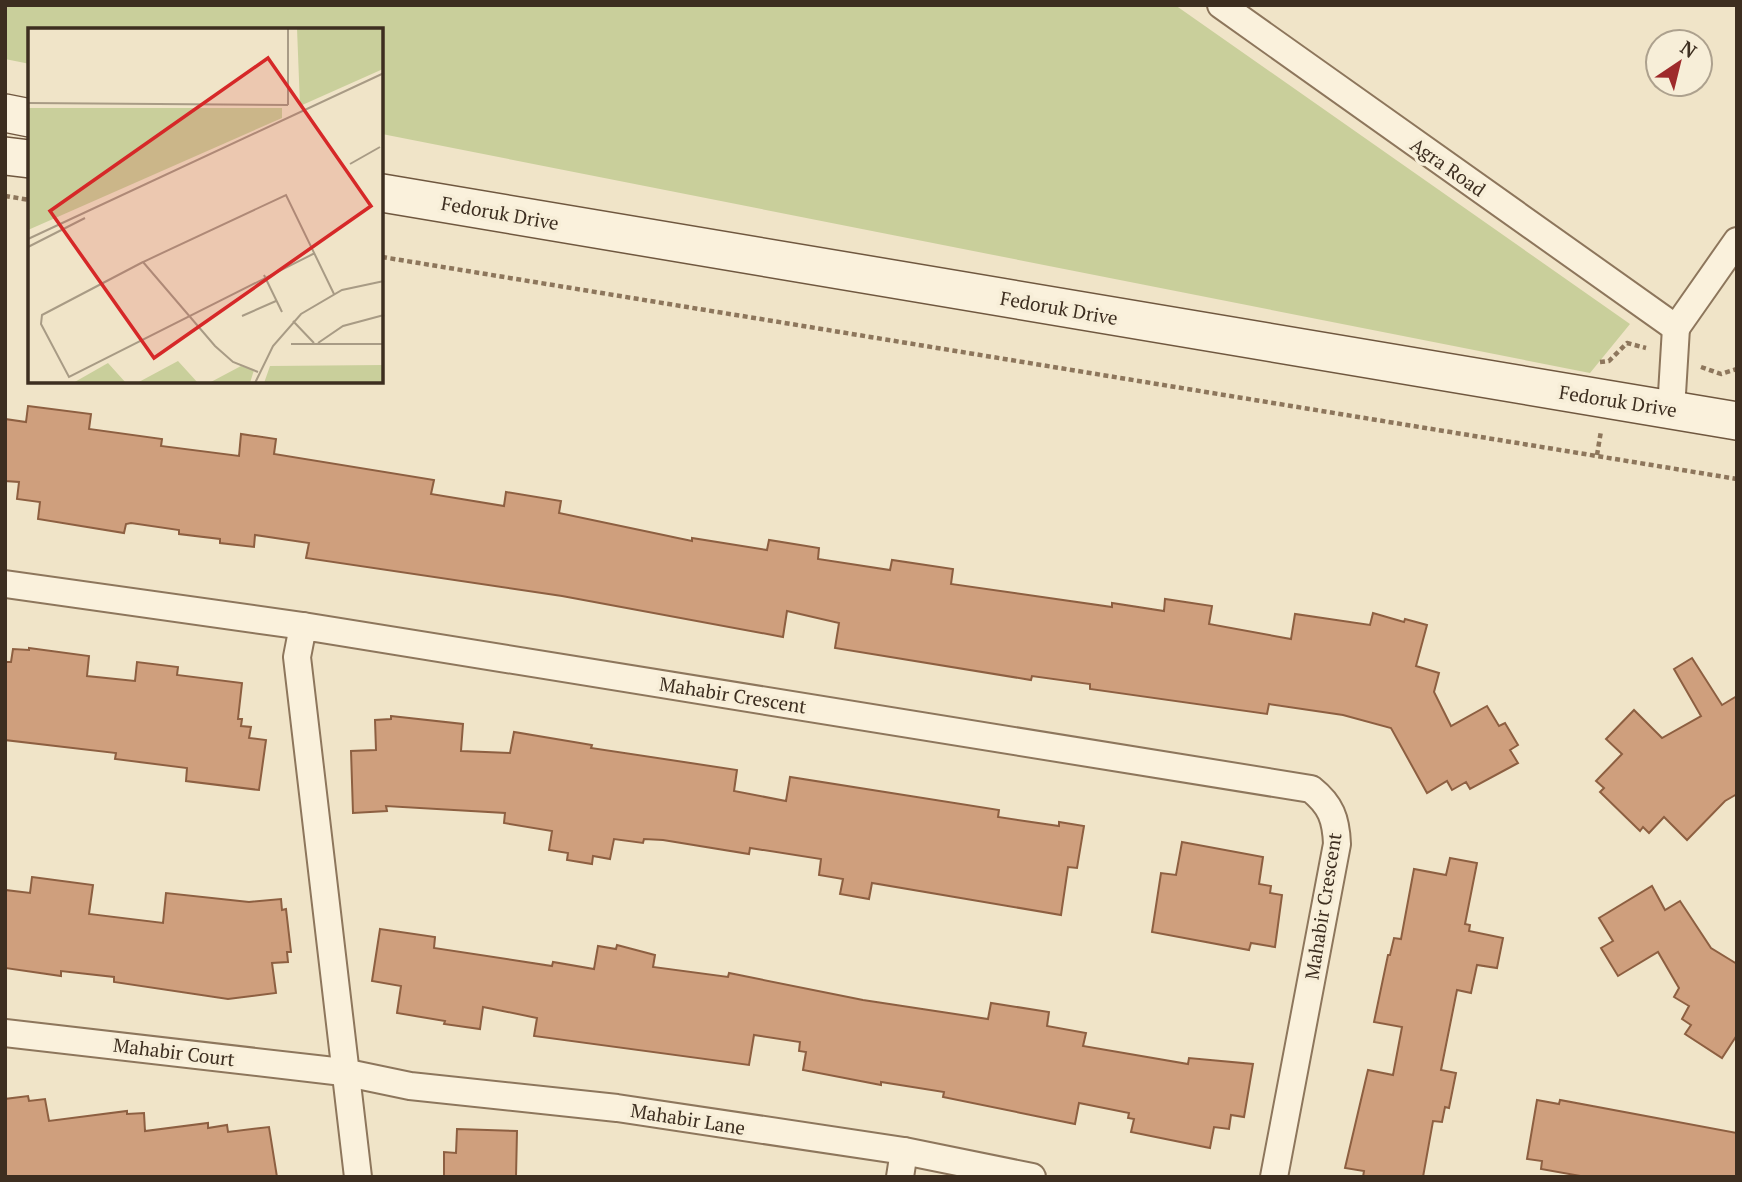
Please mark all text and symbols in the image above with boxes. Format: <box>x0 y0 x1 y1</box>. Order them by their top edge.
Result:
inset map <box>28 28 383 383</box>
north arrow <box>1644 28 1714 98</box>
text: N <box>1676 34 1703 63</box>
street label: Agra Road <box>1406 132 1491 202</box>
street label: Fedoruk Drive <box>439 190 561 235</box>
street label: Fedoruk Drive <box>998 285 1120 330</box>
street label: Fedoruk Drive <box>1557 379 1679 422</box>
street label: Mahabir Crescent <box>658 671 808 718</box>
street label: Mahabir Crescent <box>1299 831 1346 981</box>
street label: Mahabir Court <box>112 1032 236 1071</box>
street label: Mahabir Lane <box>629 1097 747 1140</box>

